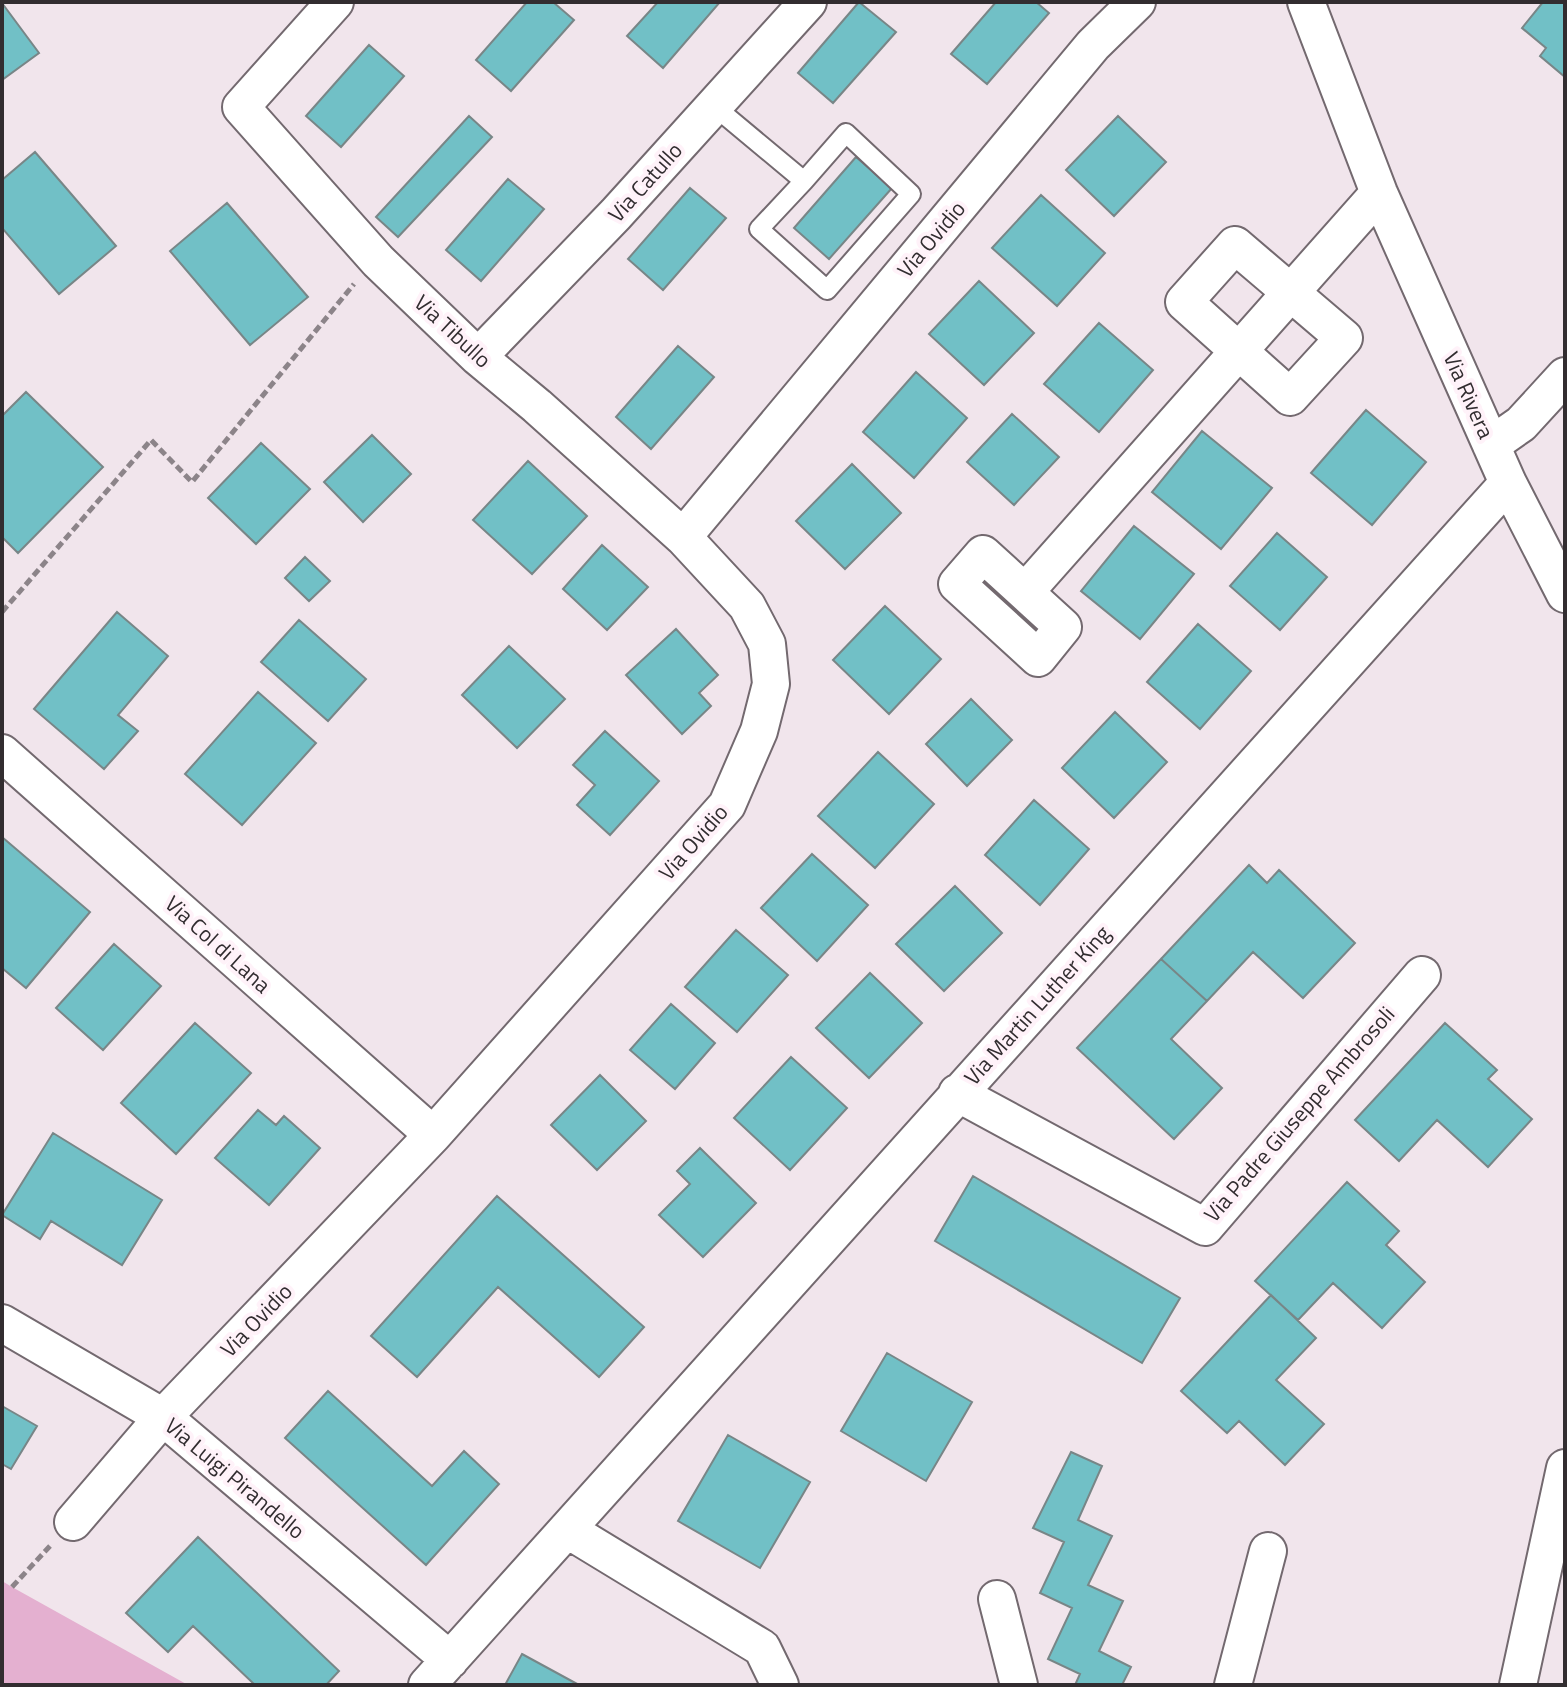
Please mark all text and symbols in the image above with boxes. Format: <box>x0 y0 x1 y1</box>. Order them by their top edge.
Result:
street label: Via Catullo <box>600 134 690 230</box>
street label: Via Ovidio <box>889 193 973 285</box>
street label: Via Tibullo <box>407 286 499 376</box>
street label: Via Rivera <box>1435 346 1503 444</box>
street label: Via Ovidio <box>650 796 736 888</box>
street label: Via Col di Lana <box>157 887 279 1001</box>
street label: Via Martin Luther King <box>956 917 1118 1093</box>
street label: Via Padre Giuseppe Ambrosoli <box>1195 998 1403 1230</box>
street label: Via Ovidio <box>212 1275 300 1365</box>
street label: Via Luigi Pirandello <box>157 1409 313 1547</box>

